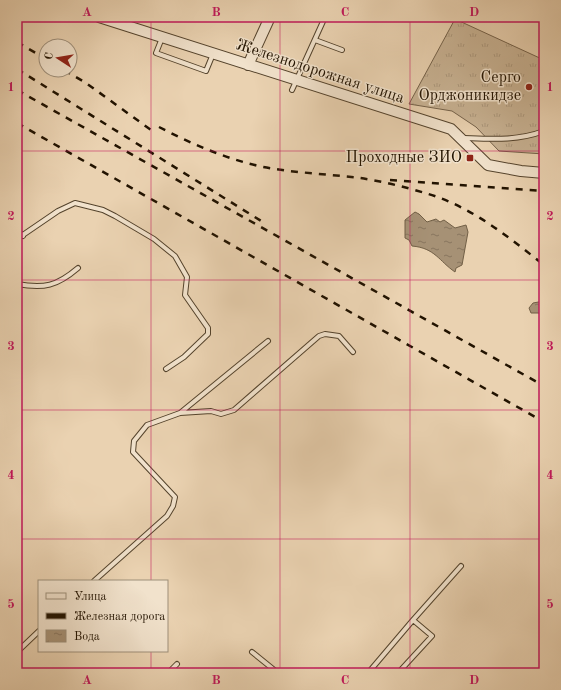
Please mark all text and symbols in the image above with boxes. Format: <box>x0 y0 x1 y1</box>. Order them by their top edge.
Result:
text: A <box>82 6 92 19</box>
text: B <box>211 6 221 19</box>
text: C <box>341 6 349 19</box>
text: D <box>469 6 479 19</box>
street label: Железнодорожная улица <box>234 37 406 107</box>
north arrow <box>38 38 78 78</box>
text: С <box>44 52 56 61</box>
place label: Серго Орджоникидзе <box>419 70 521 104</box>
text: 1 <box>7 81 15 94</box>
text: 1 <box>546 81 554 94</box>
marker: Серго Орджоникидзе <box>524 82 534 92</box>
place label: Проходные ЗИО <box>346 150 462 166</box>
marker: Проходные ЗИО <box>465 153 475 163</box>
text: 2 <box>7 210 15 223</box>
text: 2 <box>546 210 554 223</box>
text: 3 <box>7 340 15 353</box>
text: 3 <box>546 340 554 353</box>
text: 4 <box>7 469 15 482</box>
text: 4 <box>546 469 554 482</box>
legend <box>38 580 168 652</box>
text: Улица <box>74 591 107 603</box>
text: 5 <box>7 598 15 611</box>
text: 5 <box>546 598 554 611</box>
text: Железная дорога <box>74 611 165 623</box>
text: Вода <box>74 631 100 643</box>
text: A <box>82 674 92 687</box>
text: B <box>211 674 221 687</box>
text: C <box>341 674 349 687</box>
text: D <box>469 674 479 687</box>

